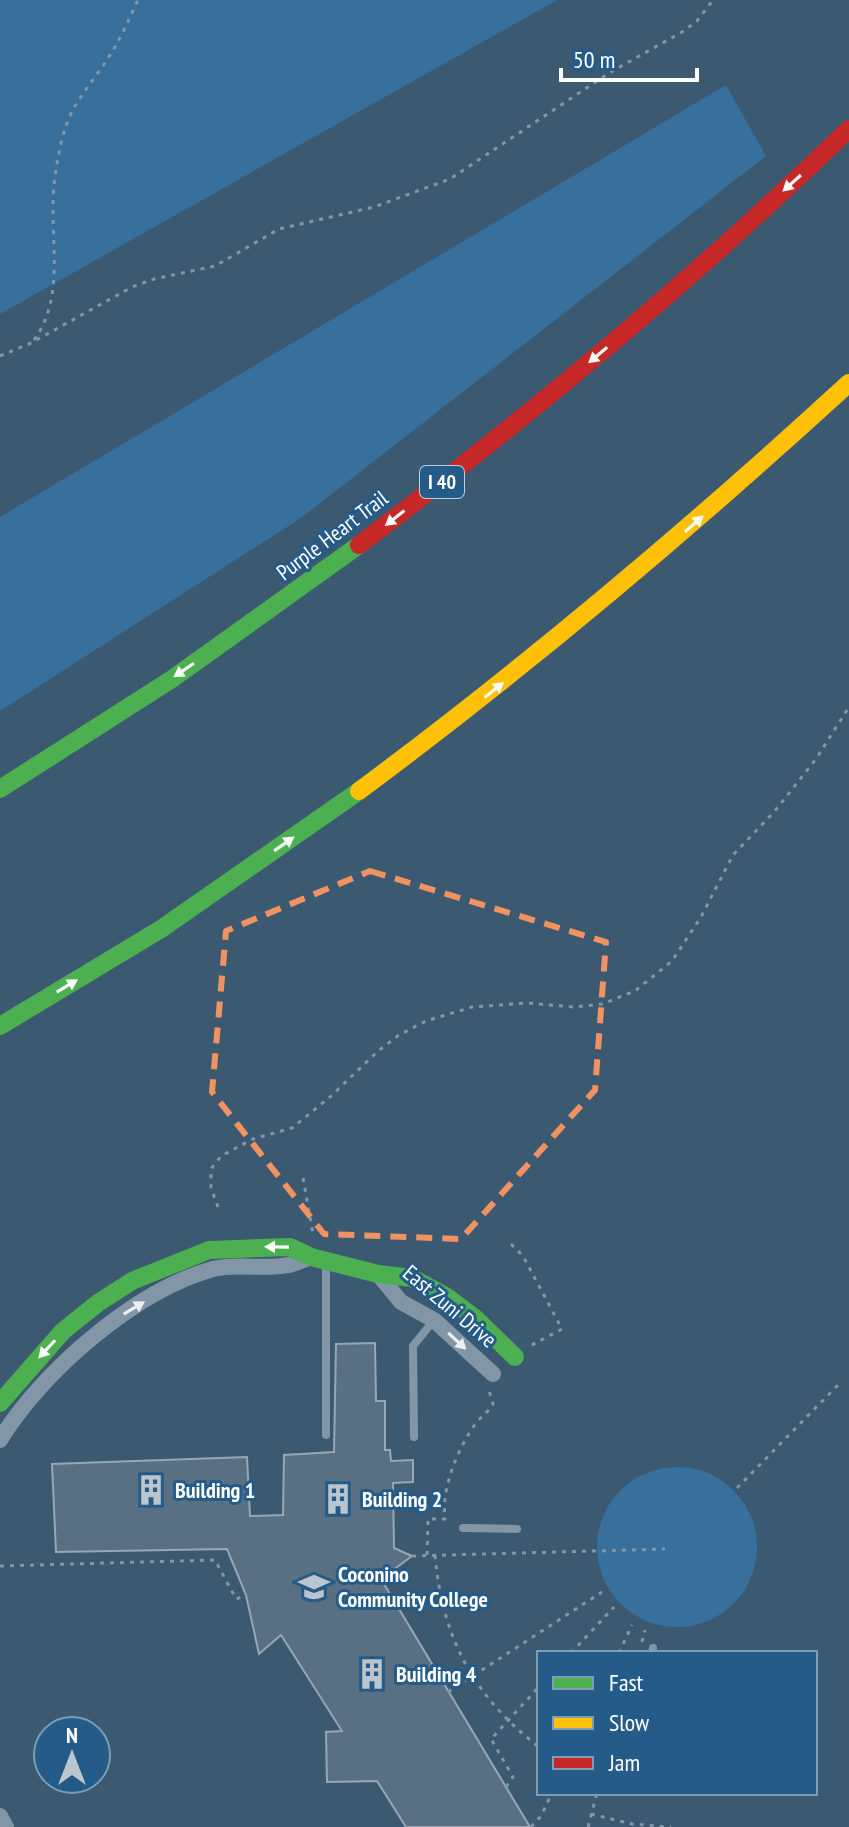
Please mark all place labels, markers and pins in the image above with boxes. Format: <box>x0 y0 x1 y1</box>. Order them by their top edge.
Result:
building icon: Building 1 <box>134 1473 168 1507</box>
place label: Building 1 <box>175 1476 255 1504</box>
building icon: Building 2 <box>321 1482 355 1516</box>
place label: Building 2 <box>362 1485 442 1513</box>
place label: Coconino Community College <box>338 1560 488 1613</box>
school or university icon: Coconino Community College <box>297 1570 331 1604</box>
building icon: Building 4 <box>355 1657 389 1691</box>
place label: Building 4 <box>396 1660 477 1688</box>

